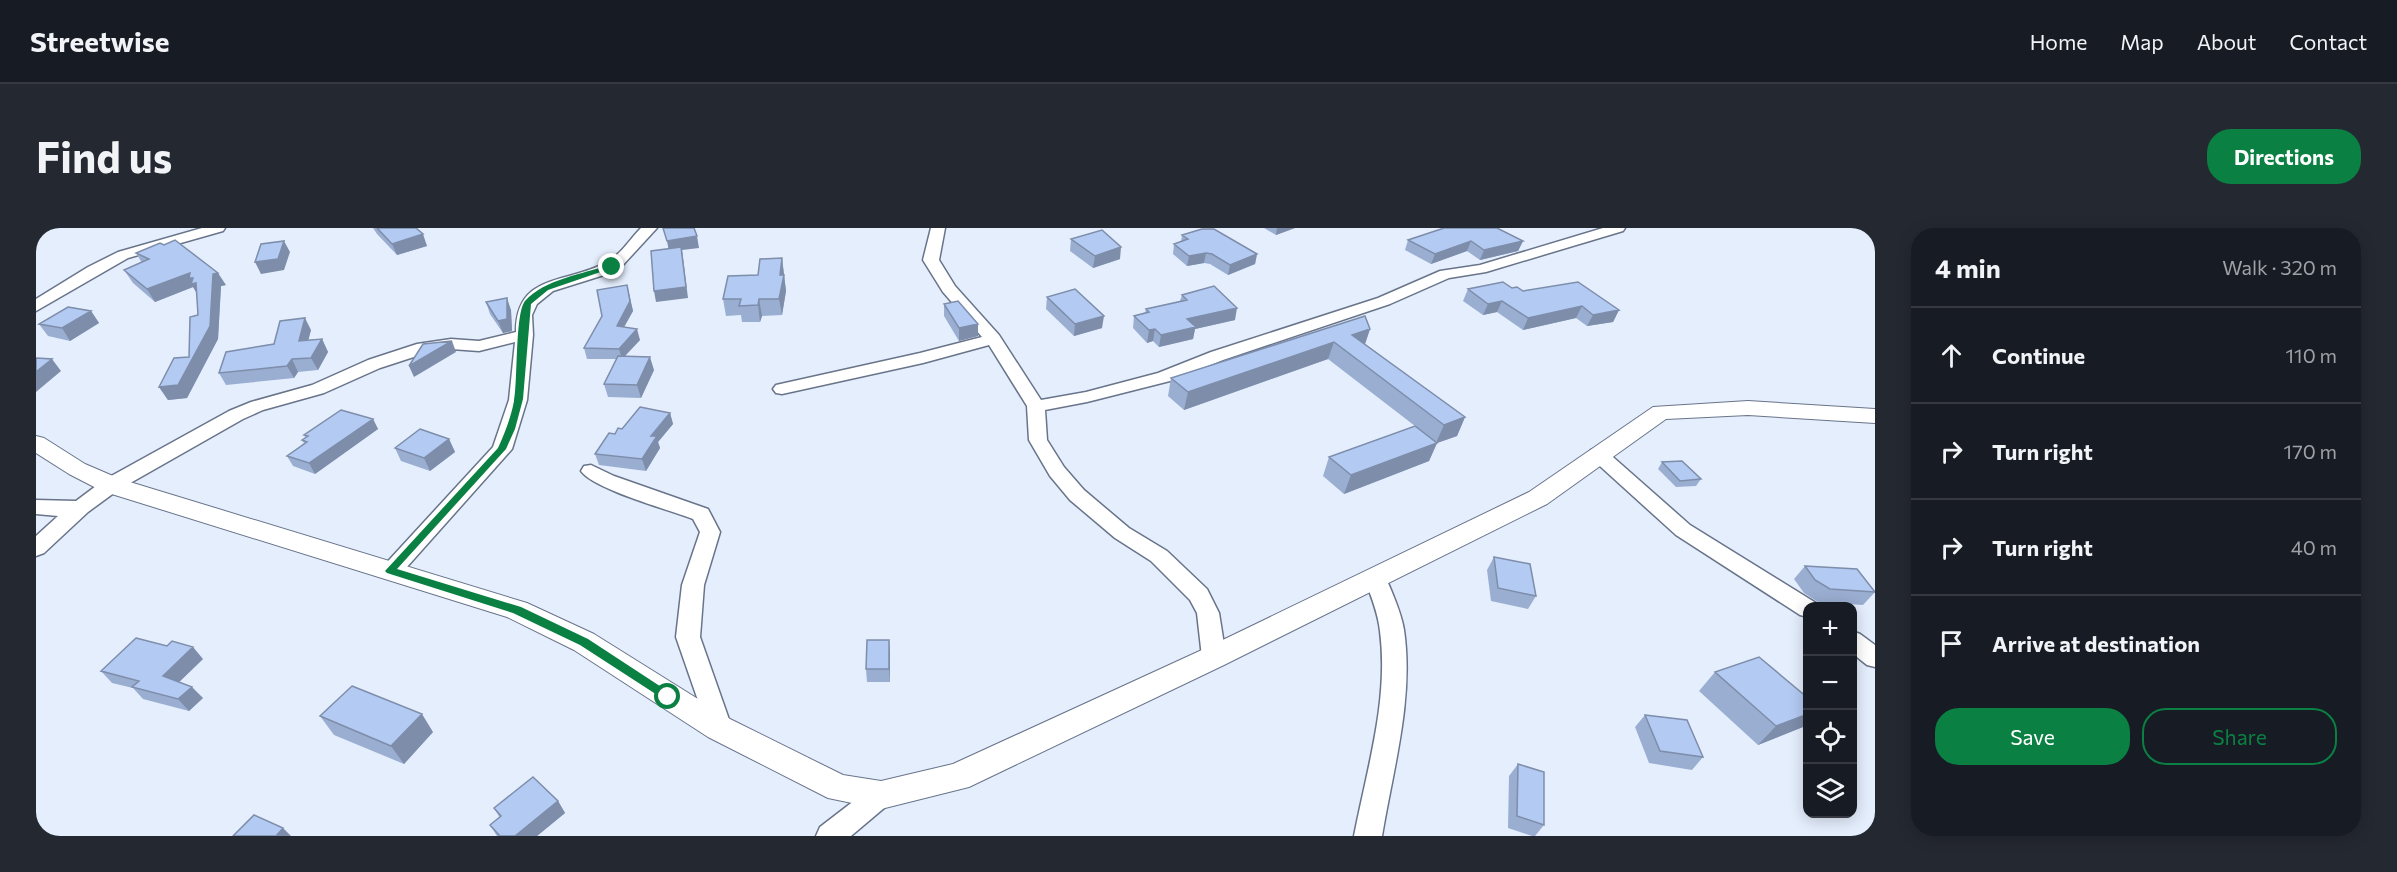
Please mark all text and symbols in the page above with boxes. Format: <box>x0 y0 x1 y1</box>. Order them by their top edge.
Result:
text: Streetwise <box>30 24 170 58</box>
text: Home <box>2030 29 2087 54</box>
text: Map <box>2120 29 2164 54</box>
text: About <box>2197 29 2256 54</box>
text: Contact <box>2289 29 2367 54</box>
button: Directions <box>2207 129 2361 184</box>
text: Find us <box>36 130 172 182</box>
text: 4 min <box>1935 252 2001 283</box>
route end <box>598 253 624 279</box>
text: Walk · 320 m <box>2222 255 2337 279</box>
icon: ahead <box>1935 339 1968 372</box>
text: Continue <box>1992 342 2085 369</box>
text: 110 m <box>2286 343 2337 367</box>
icon: right <box>1935 435 1968 468</box>
text: Turn right <box>1992 438 2093 465</box>
text: 170 m <box>2284 439 2337 463</box>
icon: right <box>1935 531 1968 564</box>
text: Turn right <box>1992 534 2093 561</box>
text: 40 m <box>2291 535 2337 559</box>
map controls <box>1803 602 1857 818</box>
button: + <box>1803 602 1857 656</box>
icon: arrive <box>1935 627 1968 660</box>
text: Arrive at destination <box>1992 630 2200 657</box>
button: − <box>1803 656 1857 710</box>
route start <box>654 683 680 709</box>
button: Save <box>1935 708 2130 765</box>
button: Share <box>2142 708 2337 765</box>
button: locate <box>1803 710 1857 764</box>
button: layers <box>1803 764 1857 818</box>

